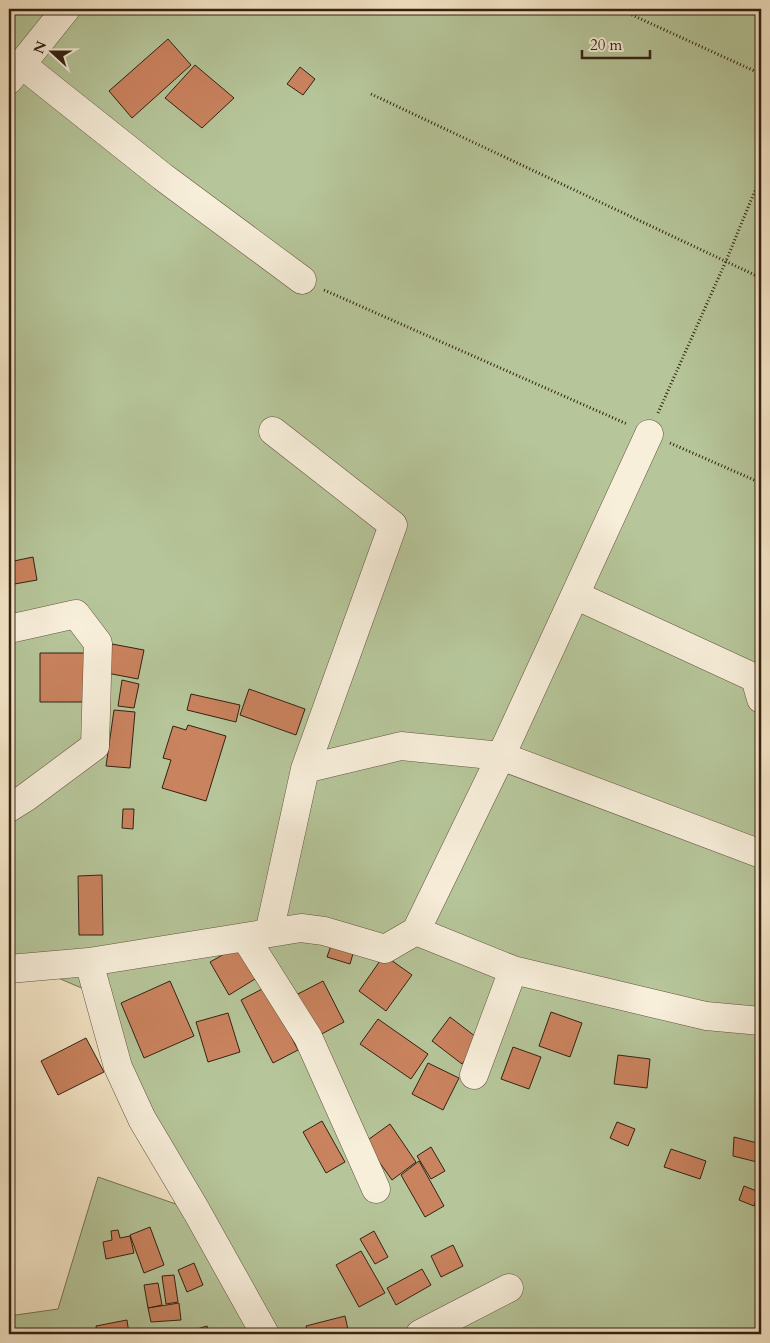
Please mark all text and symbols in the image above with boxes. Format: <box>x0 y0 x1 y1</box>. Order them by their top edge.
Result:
north arrow <box>28 28 78 78</box>
scale bar <box>582 28 650 60</box>
text: 20 m <box>590 35 622 55</box>
text: N <box>29 38 51 57</box>

